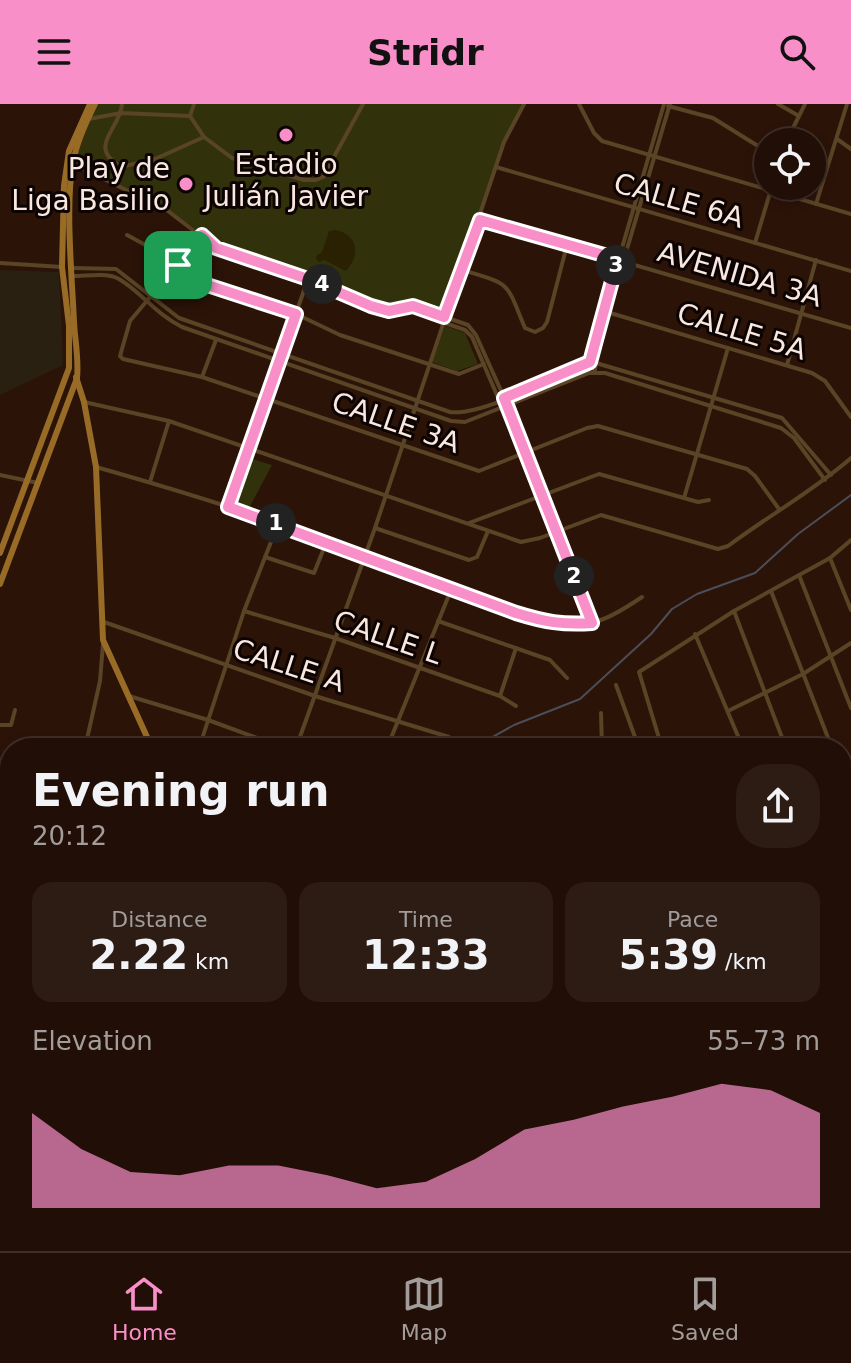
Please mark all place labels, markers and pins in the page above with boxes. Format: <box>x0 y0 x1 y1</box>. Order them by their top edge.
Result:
marker: Estadio Julián Javier <box>277 126 295 144</box>
place label: Estadio Julián Javier <box>202 148 368 213</box>
place label: Play de Liga Basilio <box>11 152 170 217</box>
marker: Play de Liga Basilio <box>177 175 195 193</box>
pin <box>144 231 212 299</box>
pin: 3 <box>596 245 636 285</box>
pin: 4 <box>302 264 342 304</box>
pin: 1 <box>256 503 296 543</box>
pin: 2 <box>554 556 594 596</box>

